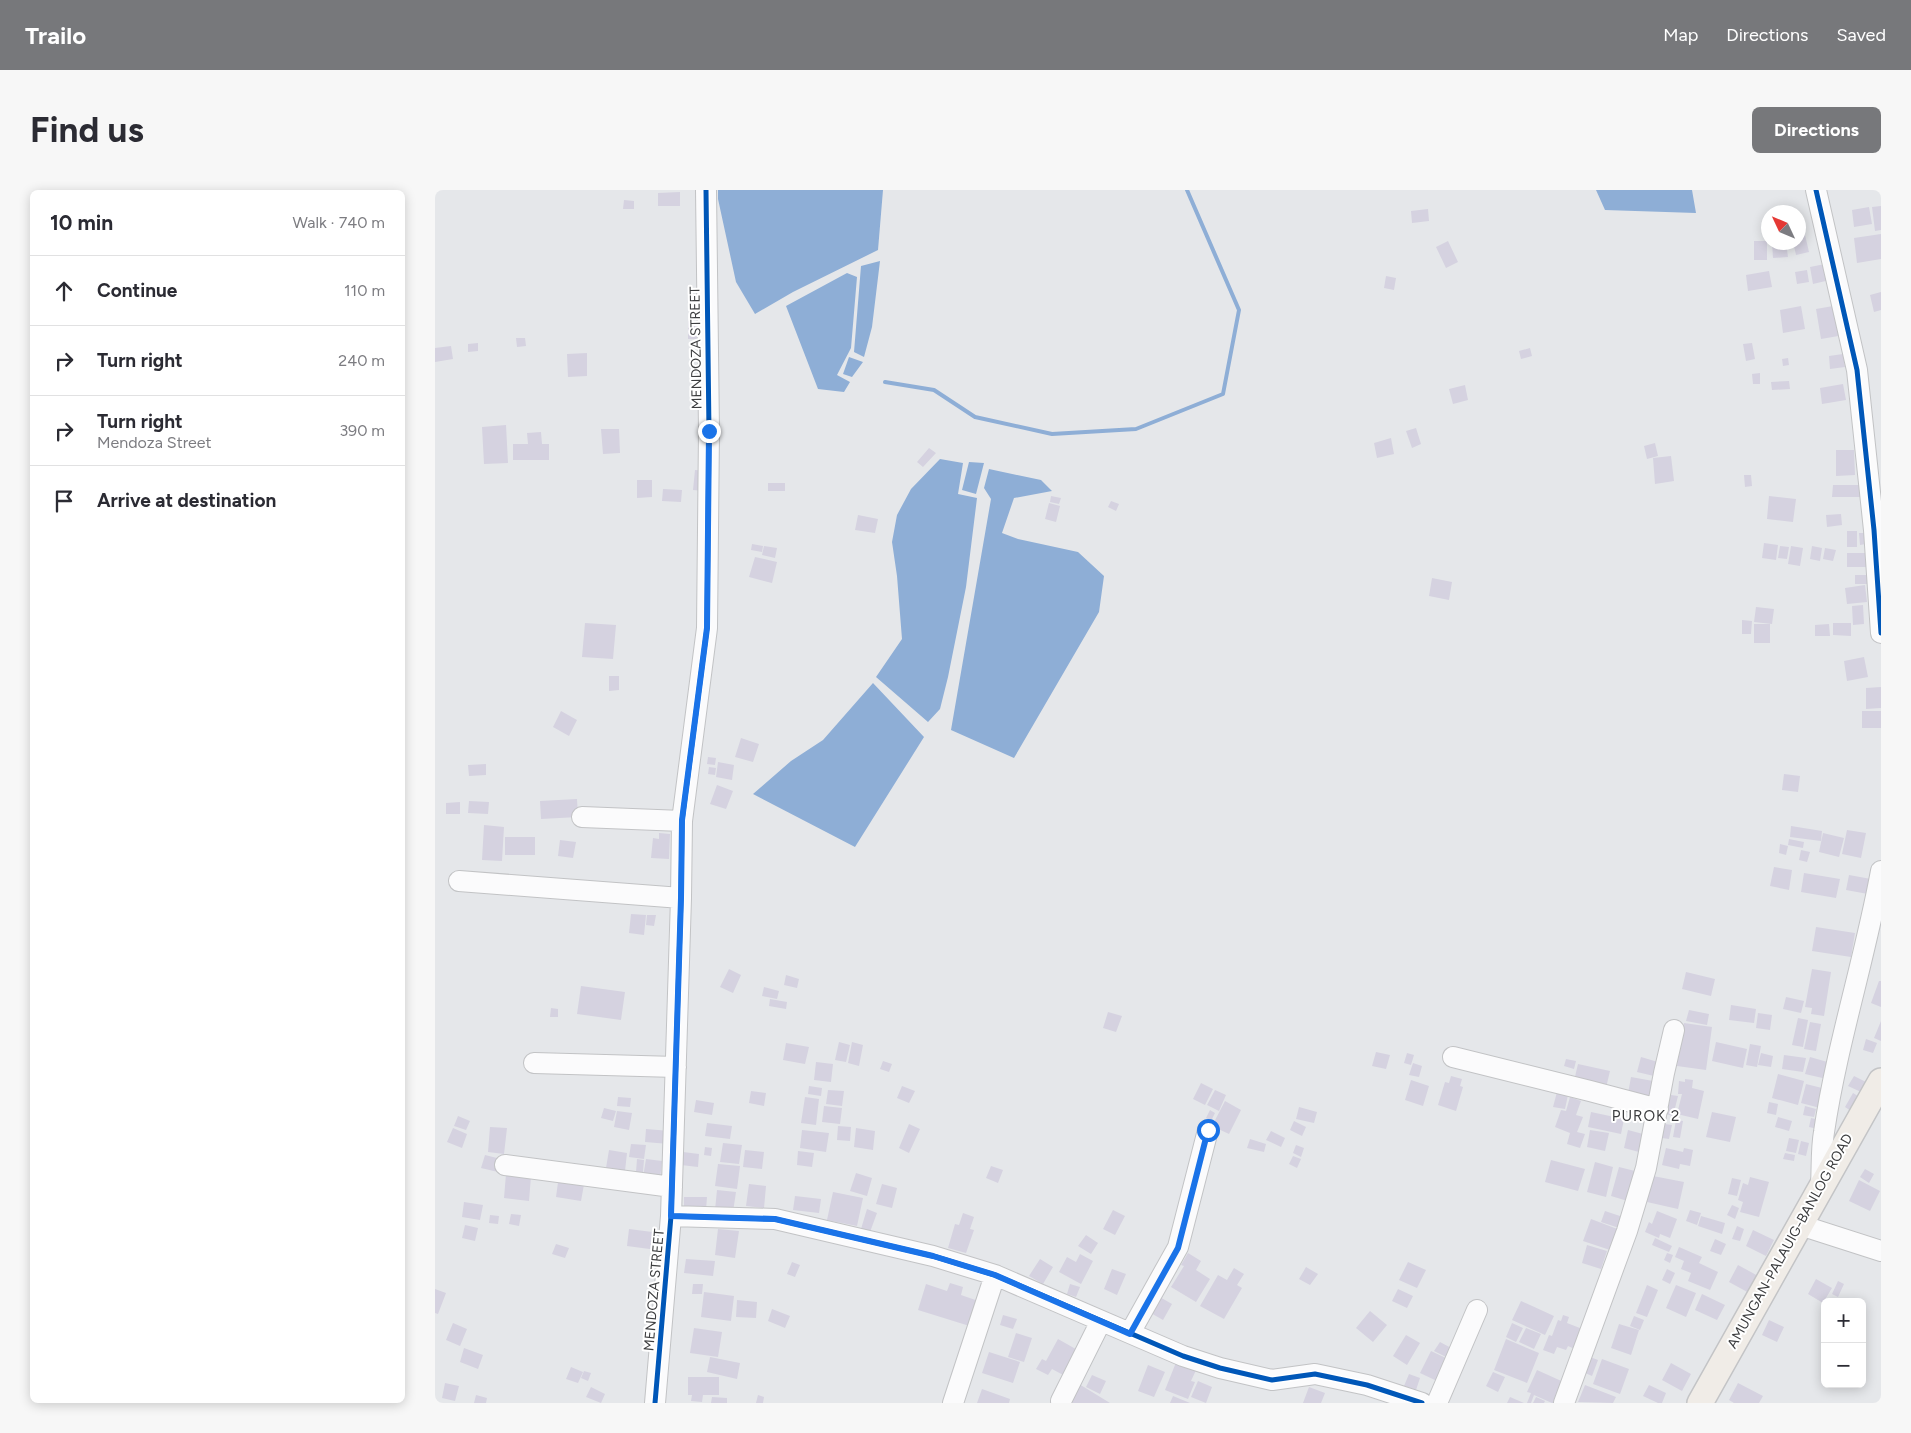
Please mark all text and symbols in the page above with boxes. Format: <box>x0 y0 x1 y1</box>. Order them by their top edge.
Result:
text: Trailo <box>25 21 86 50</box>
text: Map <box>1663 24 1698 46</box>
text: Directions <box>1726 24 1808 46</box>
text: Saved <box>1836 24 1886 46</box>
button: Directions <box>1752 107 1881 153</box>
text: Find us <box>30 109 144 151</box>
north arrow <box>1761 205 1806 250</box>
text: 10 min <box>50 210 113 235</box>
text: Walk · 740 m <box>293 213 385 232</box>
icon: ahead <box>50 277 78 305</box>
text: Continue <box>97 279 177 302</box>
text: 110 m <box>344 281 385 300</box>
street label: MENDOZA STREET <box>686 286 706 410</box>
icon: right <box>50 347 78 375</box>
text: Turn right <box>97 349 183 372</box>
text: 240 m <box>338 351 385 370</box>
text: Turn right <box>97 410 183 433</box>
icon: right <box>50 417 78 445</box>
route end <box>698 420 721 443</box>
text: 390 m <box>339 421 385 440</box>
text: Mendoza Street <box>97 433 212 452</box>
icon: arrive <box>50 487 78 515</box>
text: Arrive at destination <box>97 489 276 512</box>
district label: PUROK 2 <box>1612 1107 1680 1125</box>
route start <box>1197 1119 1220 1142</box>
street label: AMUNGAN-PALAUIG-BANLOG ROAD <box>1724 1131 1856 1351</box>
street label: MENDOZA STREET <box>640 1228 668 1352</box>
map controls <box>1821 1298 1866 1388</box>
button: + <box>1821 1298 1866 1343</box>
button: − <box>1821 1343 1866 1388</box>

